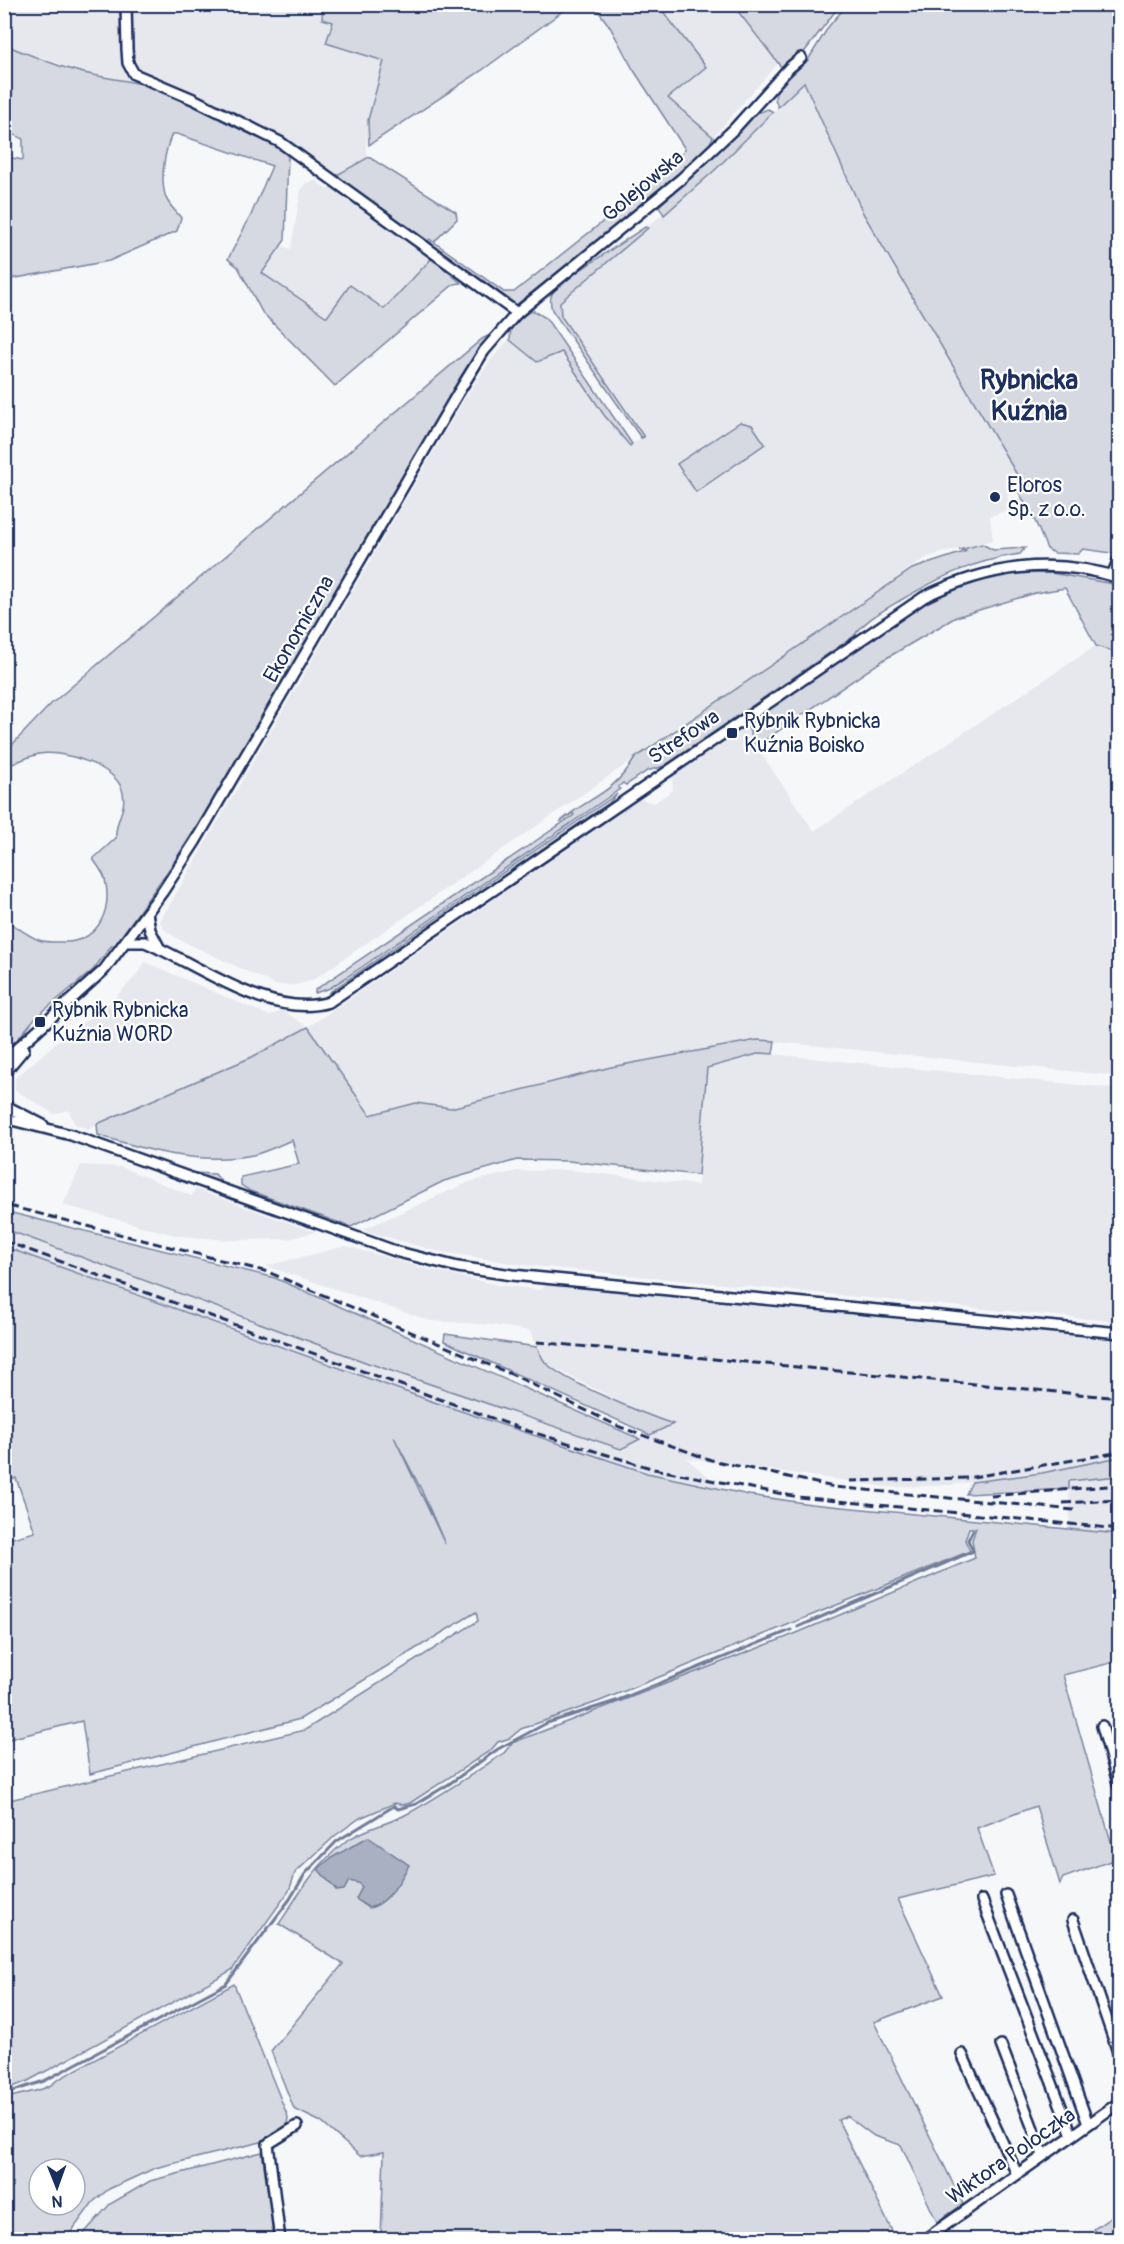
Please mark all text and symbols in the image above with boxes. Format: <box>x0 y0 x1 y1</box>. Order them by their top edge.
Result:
street label: Golejowska <box>597 144 689 228</box>
district label: Rybnicka Kuźnia <box>980 364 1078 428</box>
place label: Eloros Sp. z o.o. <box>1007 472 1086 523</box>
marker: Eloros Sp. z o.o. <box>988 490 1002 504</box>
street label: Ekonomiczna <box>257 571 341 687</box>
street label: Strefowa <box>643 703 725 771</box>
place label: Rybnik Rybnicka Kuźnia Boisko <box>744 708 881 759</box>
marker: Rybnik Rybnicka Kuźnia Boisko <box>725 726 739 740</box>
place label: Rybnik Rybnicka Kuźnia WORD <box>52 997 189 1048</box>
marker: Rybnik Rybnicka Kuźnia WORD <box>33 1015 47 1029</box>
street label: Wiktora Poloczka <box>941 2102 1081 2210</box>
north arrow <box>27 2157 87 2217</box>
text: N <box>51 2191 63 2211</box>

